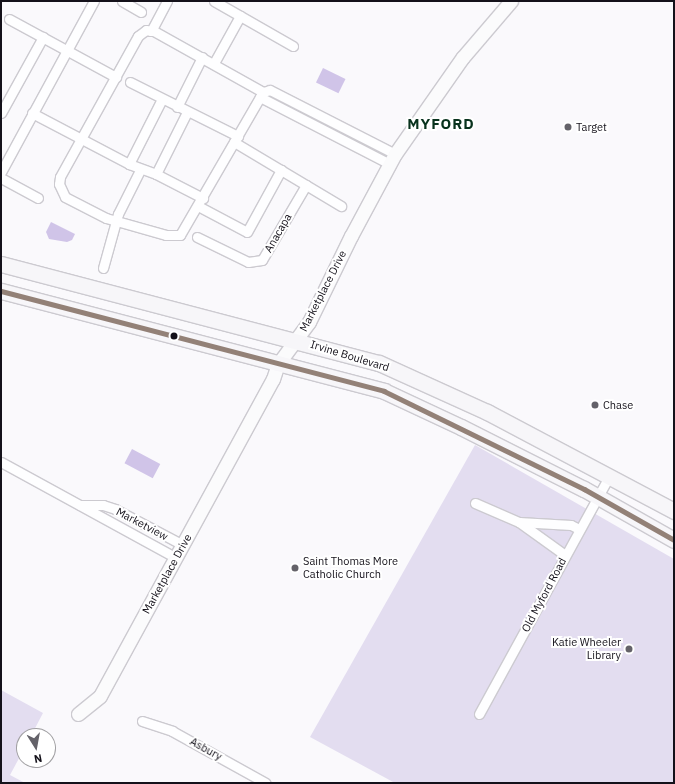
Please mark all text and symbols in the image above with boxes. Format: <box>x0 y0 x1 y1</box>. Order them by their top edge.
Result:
district label: MYFORD <box>407 115 475 133</box>
place label: Target <box>576 120 607 134</box>
marker: Target <box>563 122 573 132</box>
street label: Anacapa <box>262 211 294 255</box>
street label: Marketplace Drive <box>297 248 349 334</box>
unlabelled marker <box>169 331 179 341</box>
street label: Irvine Boulevard <box>309 338 391 374</box>
place label: Chase <box>603 398 633 412</box>
marker: Chase <box>590 400 600 410</box>
street label: Marketview <box>114 505 170 543</box>
street label: Marketplace Drive <box>140 532 194 616</box>
place label: Saint Thomas More Catholic Church <box>303 555 398 581</box>
street label: Old Myford Road <box>519 556 569 634</box>
marker: Saint Thomas More Catholic Church <box>290 563 300 573</box>
place label: Katie Wheeler Library <box>552 636 621 662</box>
marker: Katie Wheeler Library <box>624 644 634 654</box>
north arrow <box>16 728 56 768</box>
street label: Asbury <box>188 735 224 763</box>
text: N <box>33 751 43 766</box>

